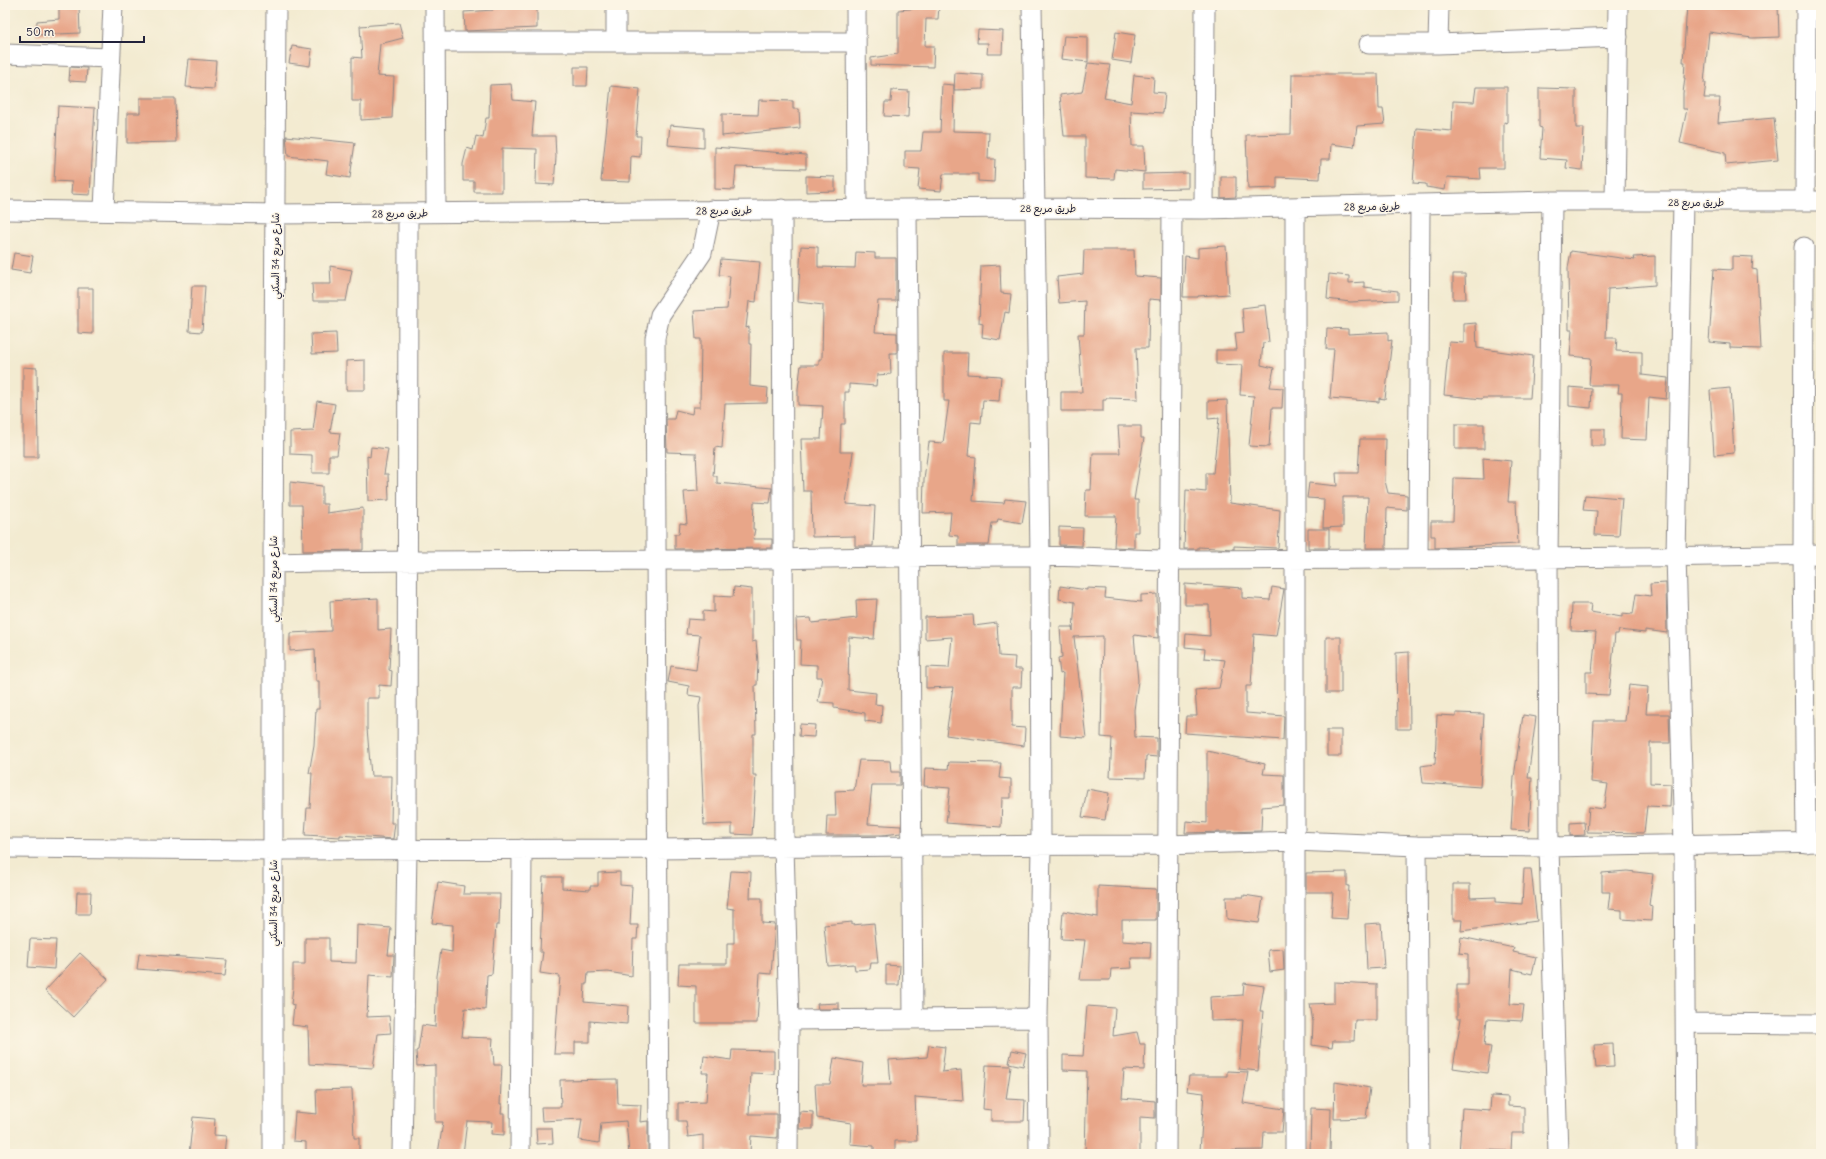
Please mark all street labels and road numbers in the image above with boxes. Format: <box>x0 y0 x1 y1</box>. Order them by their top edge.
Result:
street label: طريق مربع 28 <box>1668 196 1724 211</box>
street label: طريق مربع 28 <box>1344 200 1400 215</box>
street label: طريق مربع 28 <box>1020 202 1076 217</box>
street label: طريق مربع 28 <box>696 204 752 219</box>
street label: طريق مربع 28 <box>372 207 428 222</box>
street label: شارع مربع 34 السكني <box>269 213 285 299</box>
street label: شارع مربع 34 السكني <box>267 536 283 622</box>
street label: شارع مربع 34 السكني <box>267 860 283 946</box>

